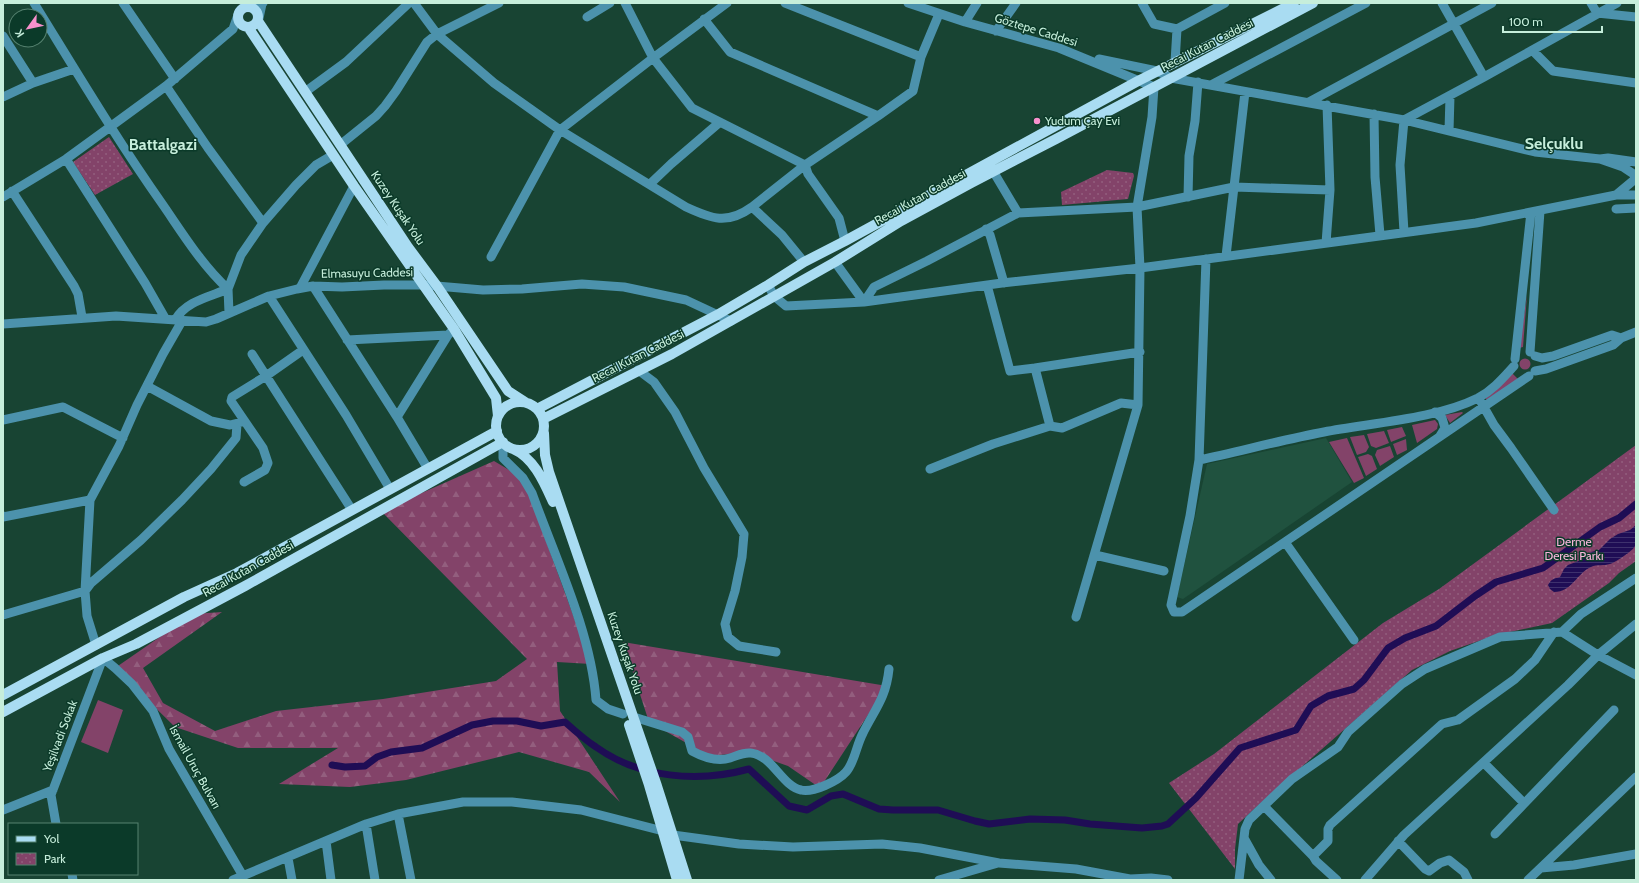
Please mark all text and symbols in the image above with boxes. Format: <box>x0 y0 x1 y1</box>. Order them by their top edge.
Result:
north arrow <box>8 8 48 48</box>
scale bar <box>1503 8 1602 34</box>
street label: Göztepe Caddesi <box>993 10 1079 49</box>
text: 100 m <box>1509 14 1543 29</box>
street label: Recai Kutan Caddesi <box>1158 15 1256 74</box>
text: K <box>12 27 27 40</box>
place label: Yudum Çay Evi <box>1044 113 1120 128</box>
marker: Yudum Çay Evi <box>1032 116 1042 126</box>
district label: Selçuklu <box>1525 134 1583 153</box>
district label: Battalgazi <box>129 135 197 154</box>
street label: Recai Kutan Caddesi <box>872 165 968 228</box>
street label: Kuzey Kuşak Yolu <box>368 168 429 248</box>
street label: Elmasuyu Caddesi <box>321 264 413 281</box>
street label: Recai Kutan Caddesi <box>589 326 687 385</box>
park label: Derme Deresi Parkı <box>1545 534 1603 563</box>
street label: Recai Kutan Caddesi <box>200 537 296 600</box>
street label: Kuzey Kuşak Yolu <box>604 610 647 696</box>
street label: Yeşilvadi Sokak <box>39 697 80 775</box>
street label: İsmail Uruç Bulvarı <box>166 722 225 811</box>
legend <box>8 823 138 875</box>
text: Yol <box>43 831 59 846</box>
text: Park <box>44 851 66 866</box>

